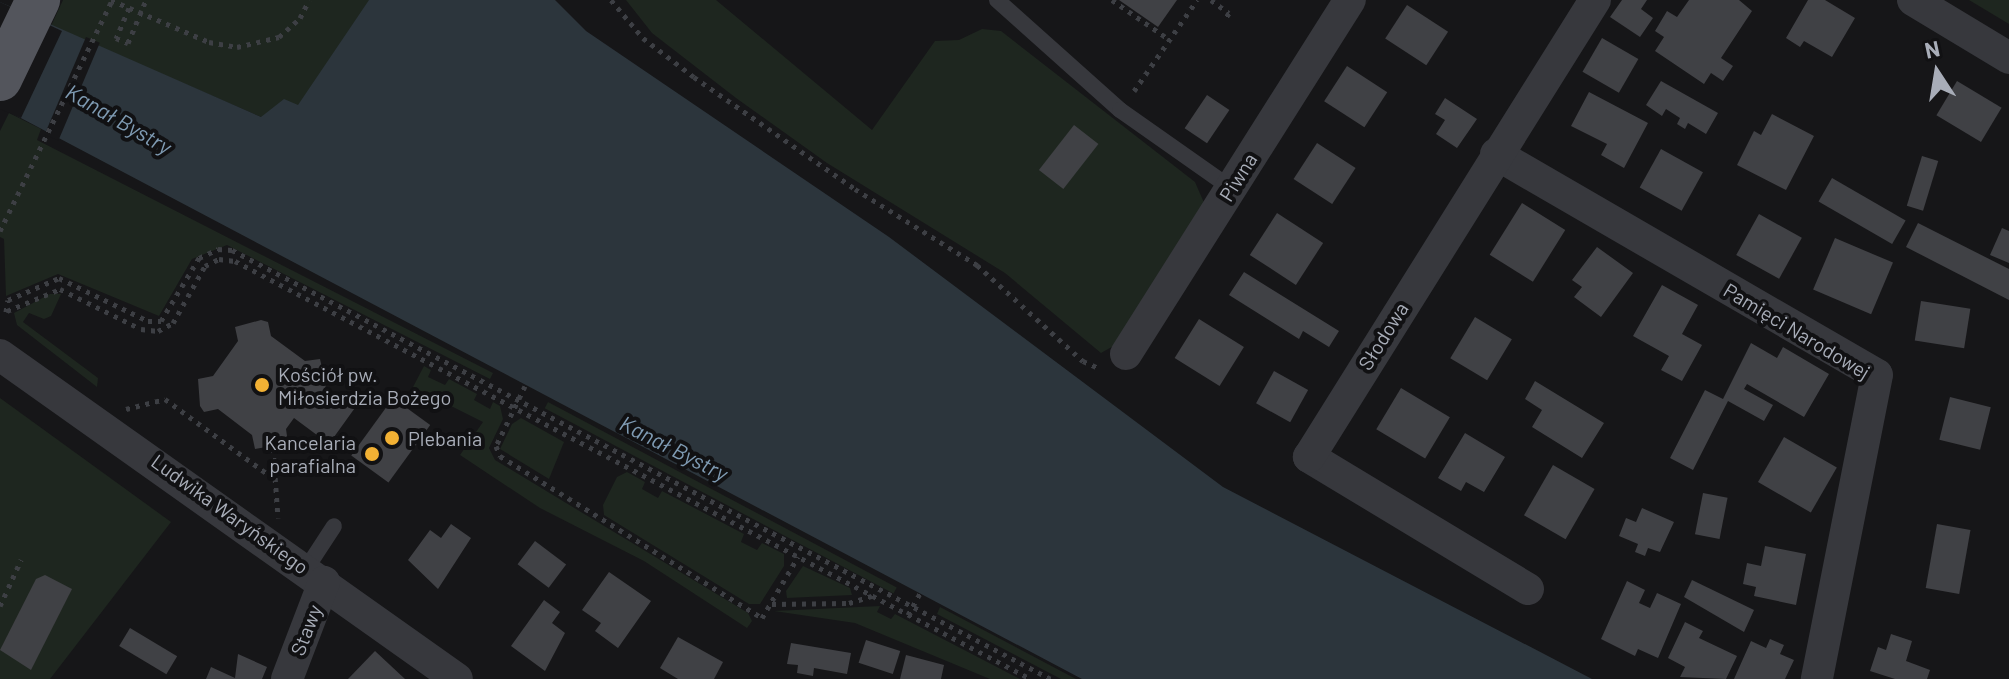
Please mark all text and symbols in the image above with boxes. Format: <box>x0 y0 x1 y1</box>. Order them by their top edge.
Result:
north arrow <box>1897 32 1977 112</box>
text: N <box>1922 34 1942 63</box>
water label: Kanał Bystry <box>61 78 177 160</box>
street label: Piwna <box>1214 148 1262 206</box>
street label: Pamięci Narodowej <box>1719 278 1875 384</box>
street label: Słodowa <box>1353 298 1413 374</box>
place label: Kościół pw. Miłosierdzia Bożego <box>278 362 451 409</box>
marker: Kościół pw. Miłosierdzia Bożego <box>253 376 271 394</box>
water label: Kanał Bystry <box>616 410 732 486</box>
place label: Plebania <box>408 426 482 450</box>
marker: Plebania <box>383 429 401 447</box>
place label: Kancelaria parafialna <box>265 430 356 477</box>
marker: Kancelaria parafialna <box>363 445 381 463</box>
street label: Ludwika Waryńskiego <box>147 449 313 579</box>
street label: Stawy <box>285 601 327 659</box>

